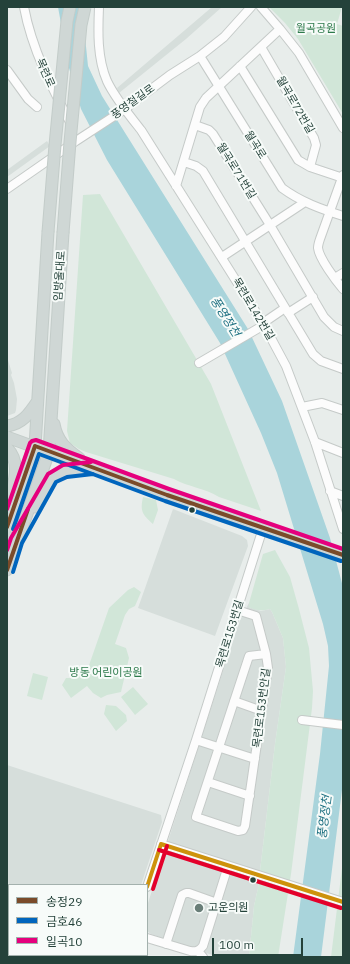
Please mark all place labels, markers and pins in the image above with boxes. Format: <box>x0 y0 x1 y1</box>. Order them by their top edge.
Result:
unlabelled marker <box>187 505 197 515</box>
unlabelled marker <box>248 875 258 885</box>
place label: 고운의원 <box>208 901 248 915</box>
marker: 고운의원 <box>193 902 205 914</box>

